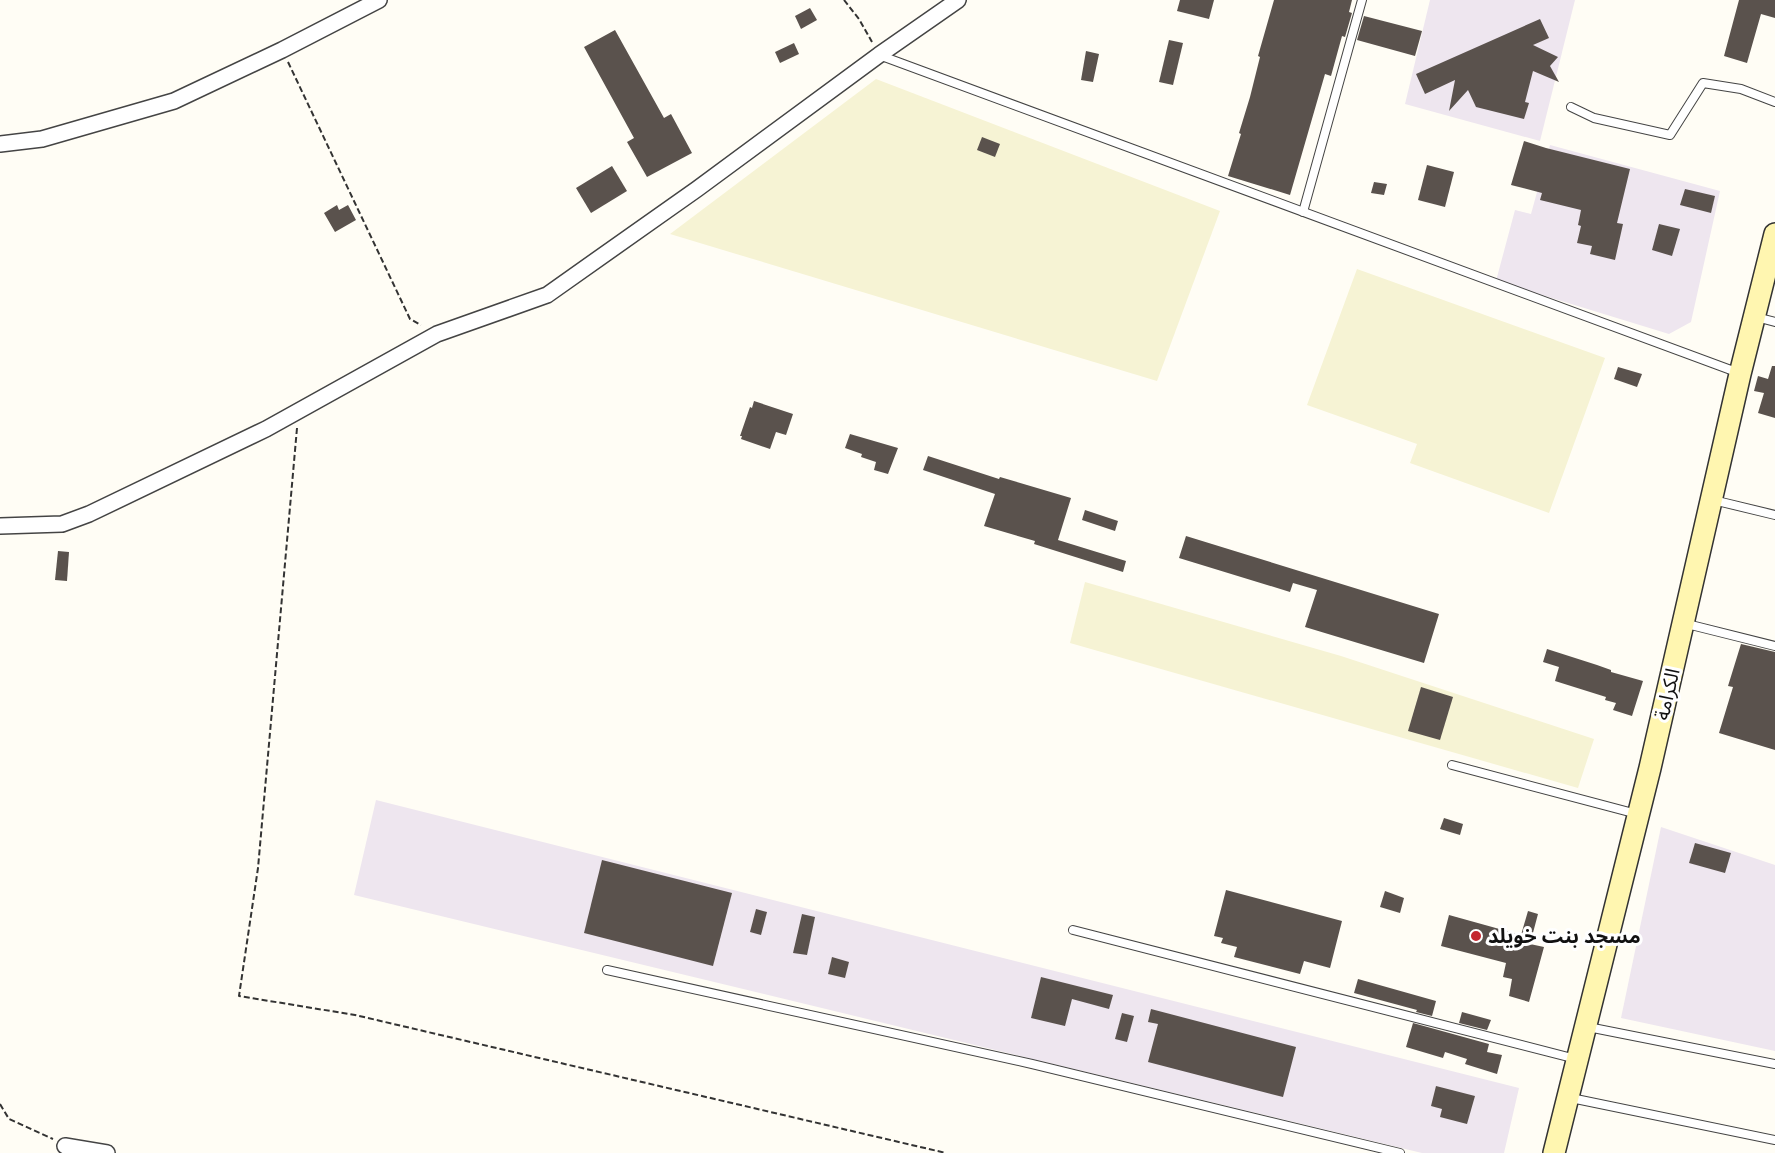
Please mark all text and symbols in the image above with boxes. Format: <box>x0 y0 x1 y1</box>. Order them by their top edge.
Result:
street label: الكرامة <box>1649 666 1685 722</box>
place label: مسجد بنت خويلد <box>1488 924 1641 948</box>
marker: مسجد بنت خويلد <box>1469 929 1483 943</box>

